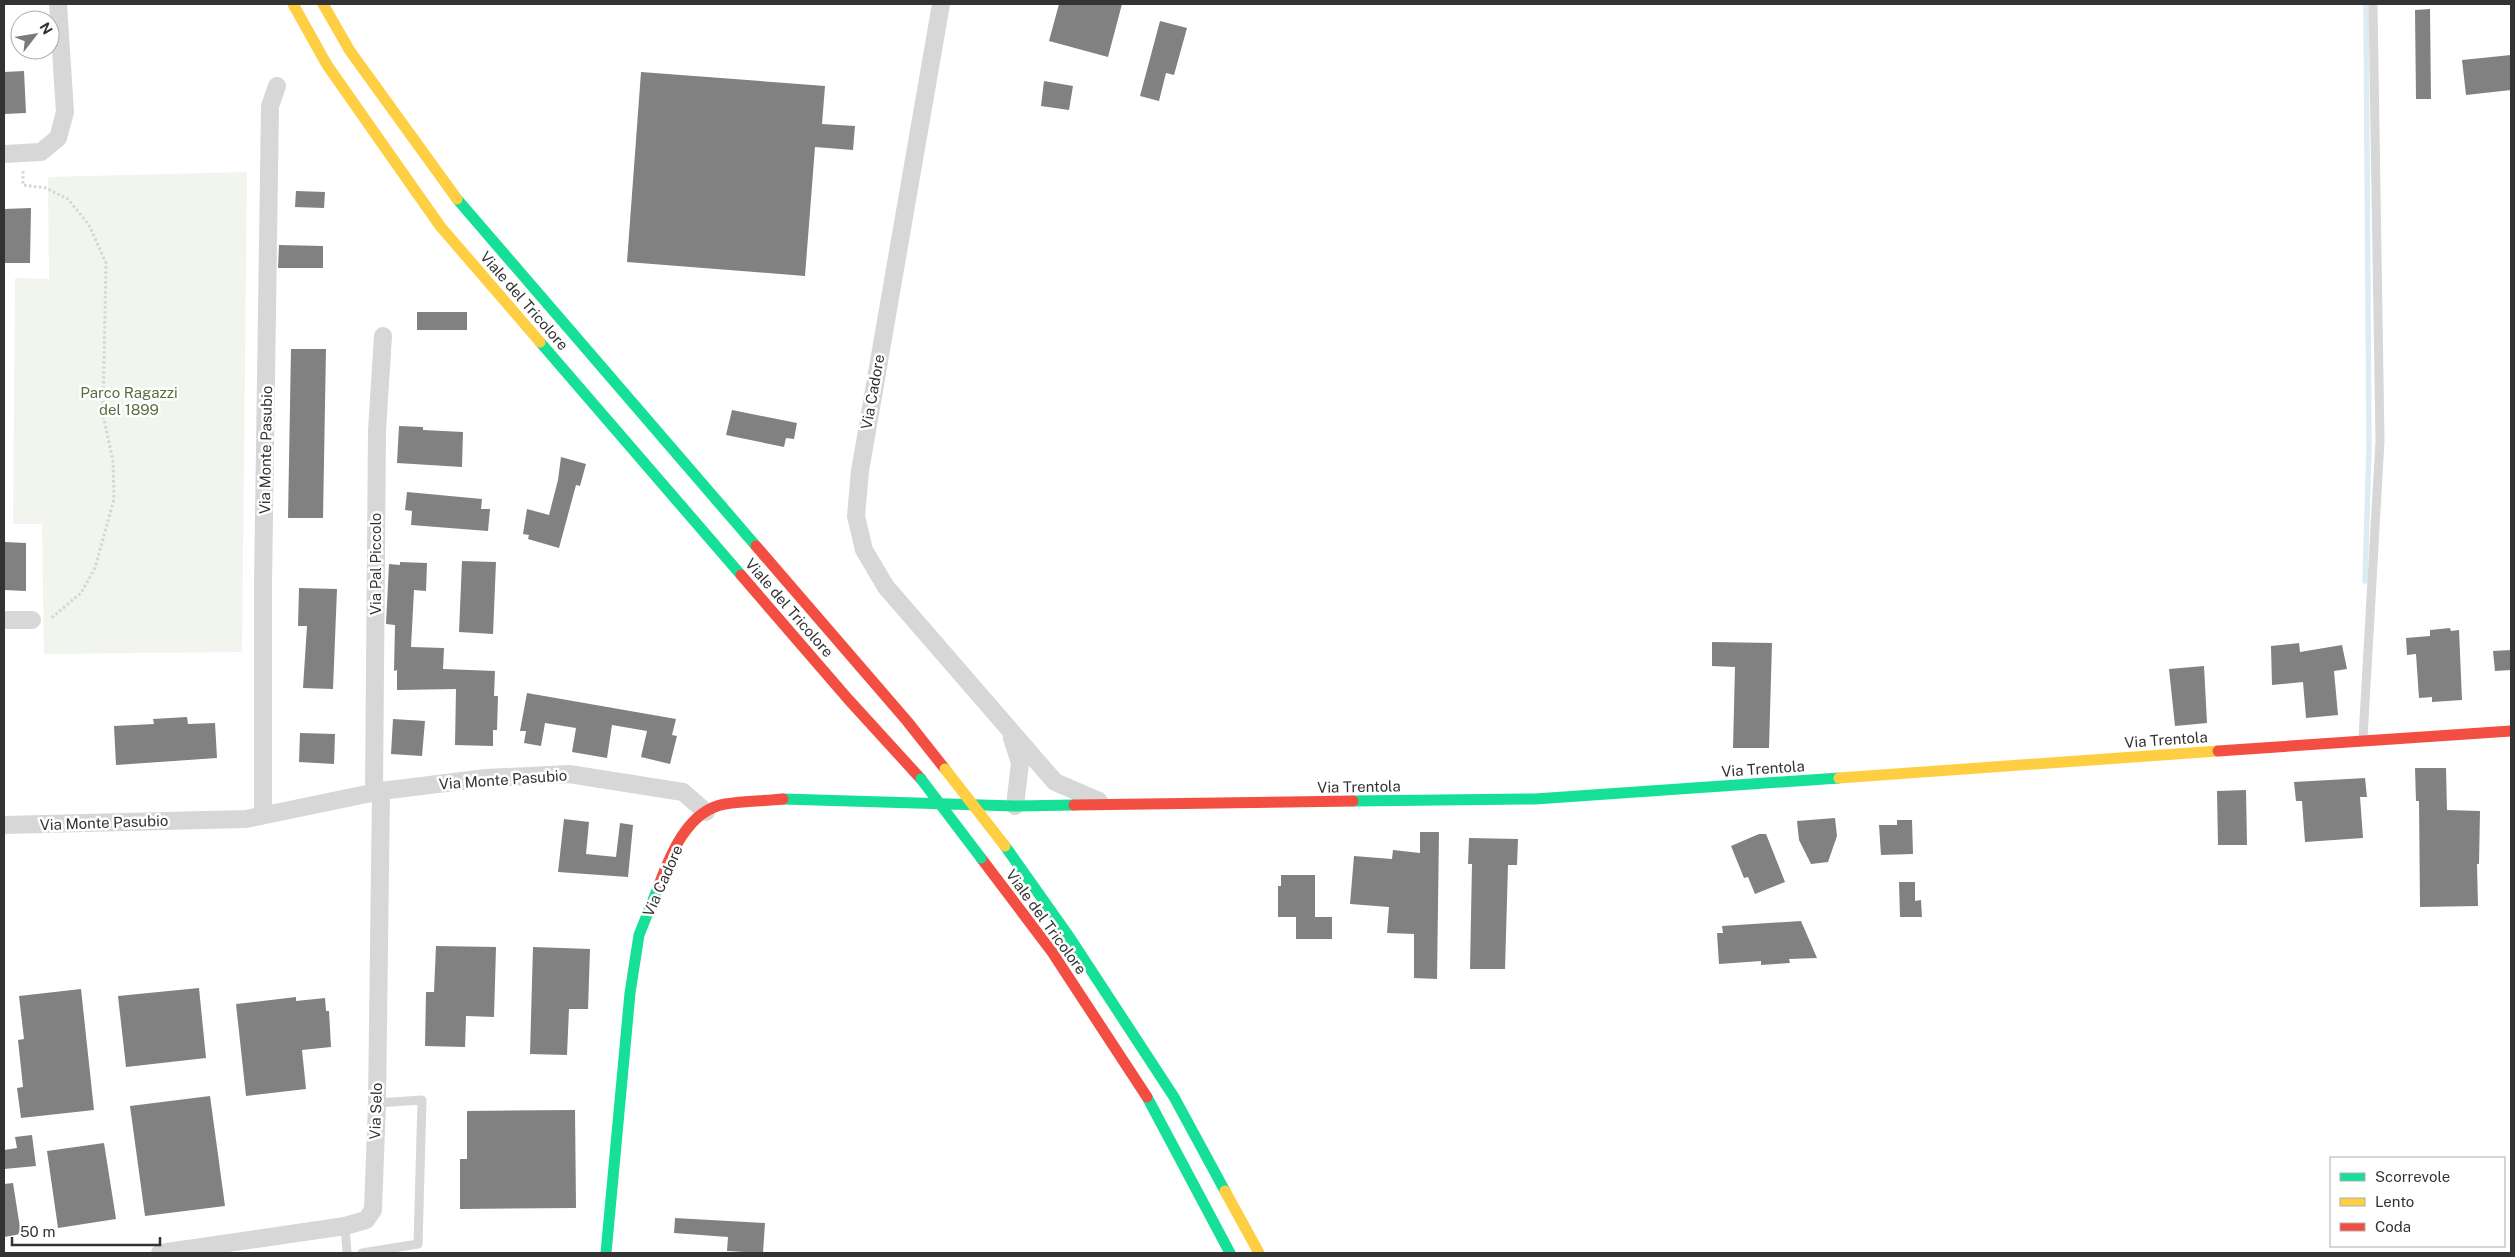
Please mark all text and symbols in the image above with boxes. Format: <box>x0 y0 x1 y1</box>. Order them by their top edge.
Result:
north arrow <box>10 10 60 60</box>
text: N <box>36 19 56 37</box>
street label: Viale del Tricolore <box>477 248 572 354</box>
street label: Via Cadore <box>858 353 887 431</box>
park label: Parco Ragazzi del 1899 <box>80 384 178 418</box>
street label: Via Monte Pasubio <box>256 386 275 514</box>
street label: Via Pal Piccolo <box>367 513 384 615</box>
street label: Viale del Tricolore <box>742 555 837 661</box>
street label: Via Trentola <box>2124 728 2208 751</box>
street label: Via Trentola <box>1721 757 1805 780</box>
street label: Via Monte Pasubio <box>438 767 568 792</box>
street label: Via Trentola <box>1317 777 1401 796</box>
street label: Via Monte Pasubio <box>39 812 169 833</box>
street label: Via Cadore <box>639 843 686 919</box>
street label: Viale del Tricolore <box>1003 866 1090 977</box>
street label: Via Selo <box>366 1082 385 1140</box>
legend <box>2330 1157 2505 1247</box>
text: Scorrevole <box>2375 1168 2450 1185</box>
text: Lento <box>2375 1193 2414 1210</box>
scale bar <box>12 1214 160 1246</box>
text: Coda <box>2375 1218 2411 1235</box>
text: 50 m <box>20 1223 55 1240</box>

